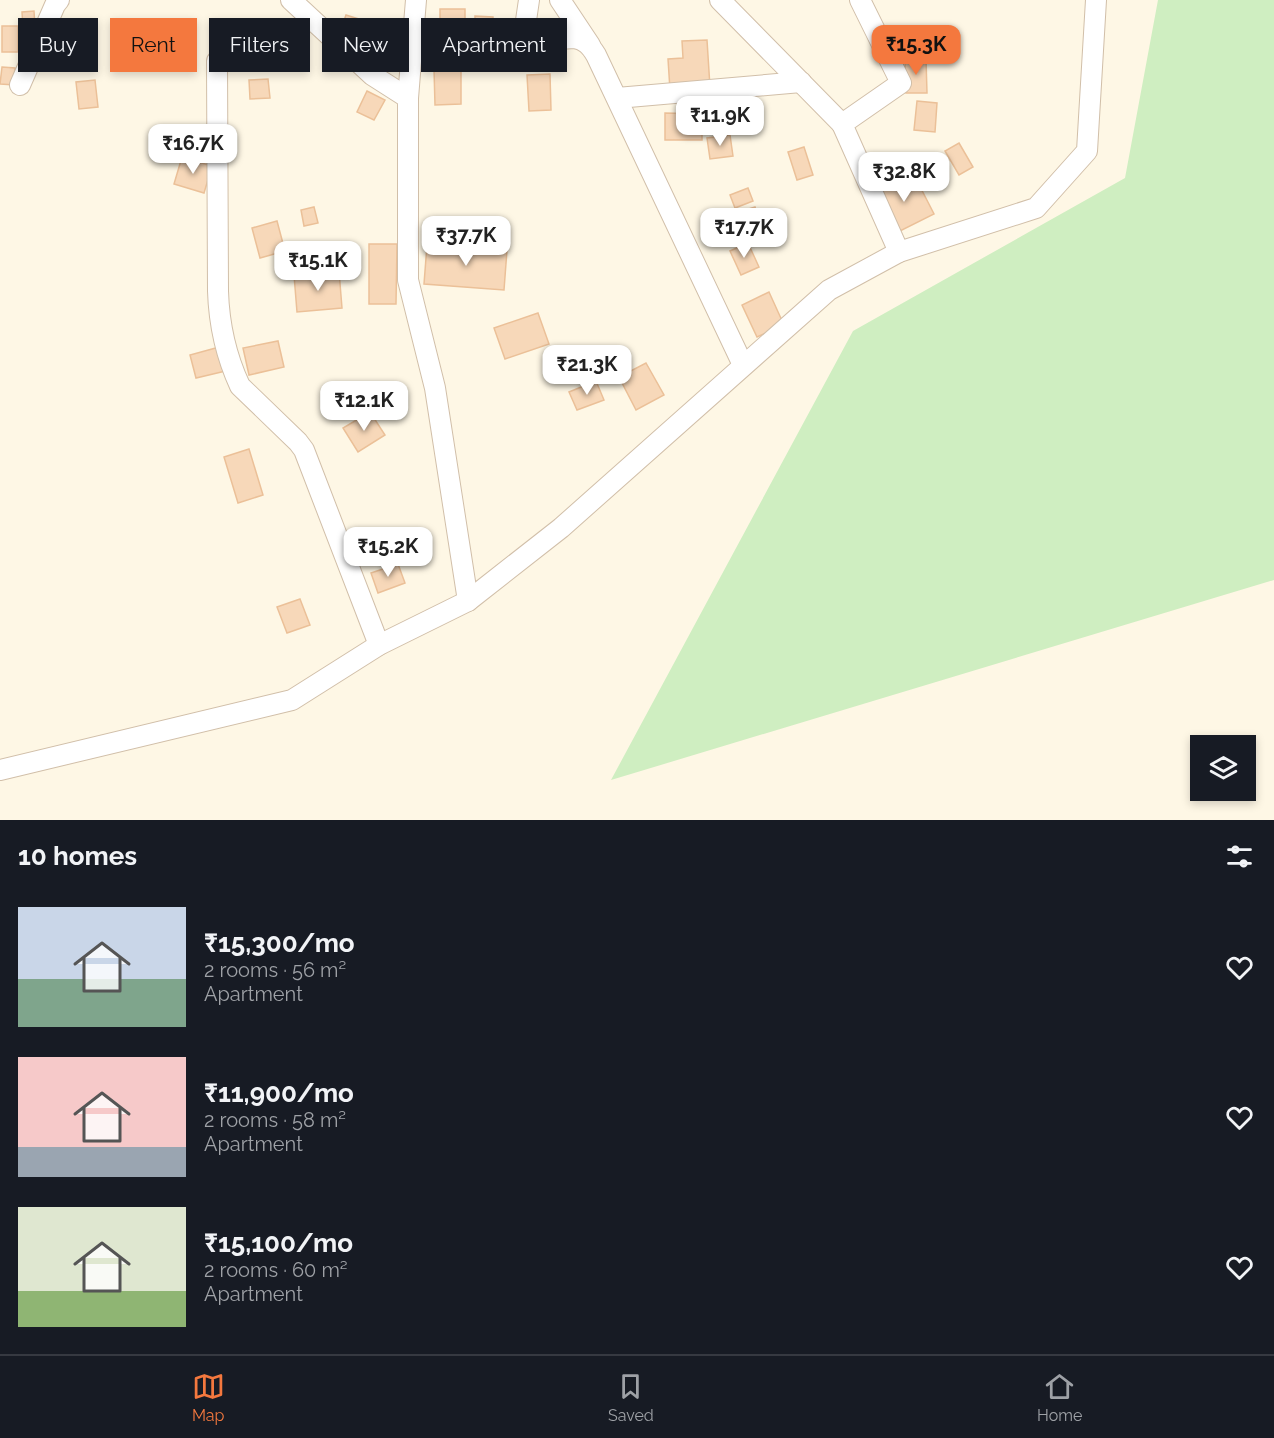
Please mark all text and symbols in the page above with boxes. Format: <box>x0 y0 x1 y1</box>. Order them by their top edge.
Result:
chip: Buy <box>18 18 98 72</box>
chip: Rent <box>110 18 197 72</box>
chip: Filters <box>209 18 310 72</box>
chip: New <box>322 18 409 72</box>
chip: Apartment <box>421 18 567 72</box>
pin: ₹15.3K <box>867 25 965 76</box>
text: ₹15.3K <box>886 32 946 56</box>
pin: ₹11.9K <box>671 96 769 147</box>
text: ₹11.9K <box>690 103 750 127</box>
pin: ₹16.7K <box>144 124 242 175</box>
text: ₹16.7K <box>162 131 224 155</box>
pin: ₹32.8K <box>855 152 953 203</box>
text: ₹32.8K <box>872 159 936 183</box>
pin: ₹17.7K <box>695 208 793 259</box>
text: ₹17.7K <box>714 215 774 239</box>
pin: ₹37.7K <box>417 216 515 267</box>
text: ₹37.7K <box>436 223 496 247</box>
pin: ₹15.1K <box>269 241 367 292</box>
text: ₹15.1K <box>288 248 348 272</box>
pin: ₹21.3K <box>538 345 636 396</box>
text: ₹21.3K <box>557 352 617 376</box>
pin: ₹12.1K <box>315 381 413 432</box>
text: ₹12.1K <box>334 388 394 412</box>
pin: ₹15.2K <box>339 527 437 578</box>
text: ₹15.2K <box>358 534 418 558</box>
map controls <box>1190 735 1256 801</box>
button: layers <box>1190 735 1256 801</box>
icon: filters <box>1223 840 1256 873</box>
text: 10 homes <box>18 841 137 871</box>
text: ₹15,300/mo <box>204 928 355 958</box>
icon: home <box>66 931 138 1003</box>
icon: heart <box>1223 951 1256 984</box>
text: 2 rooms · 56 m² <box>204 958 346 982</box>
text: Apartment <box>204 982 303 1006</box>
text: ₹11,900/mo <box>204 1078 354 1108</box>
icon: home <box>66 1081 138 1153</box>
icon: heart <box>1223 1101 1256 1134</box>
text: 2 rooms · 58 m² <box>204 1108 346 1132</box>
text: Apartment <box>204 1132 303 1156</box>
text: ₹15,100/mo <box>204 1228 353 1258</box>
icon: home <box>66 1231 138 1303</box>
icon: heart <box>1223 1251 1256 1284</box>
text: 2 rooms · 60 m² <box>204 1258 348 1282</box>
text: Apartment <box>204 1282 303 1306</box>
tab: Map <box>192 1370 225 1425</box>
tab: Saved <box>608 1370 654 1425</box>
tab: Home <box>1037 1370 1082 1425</box>

